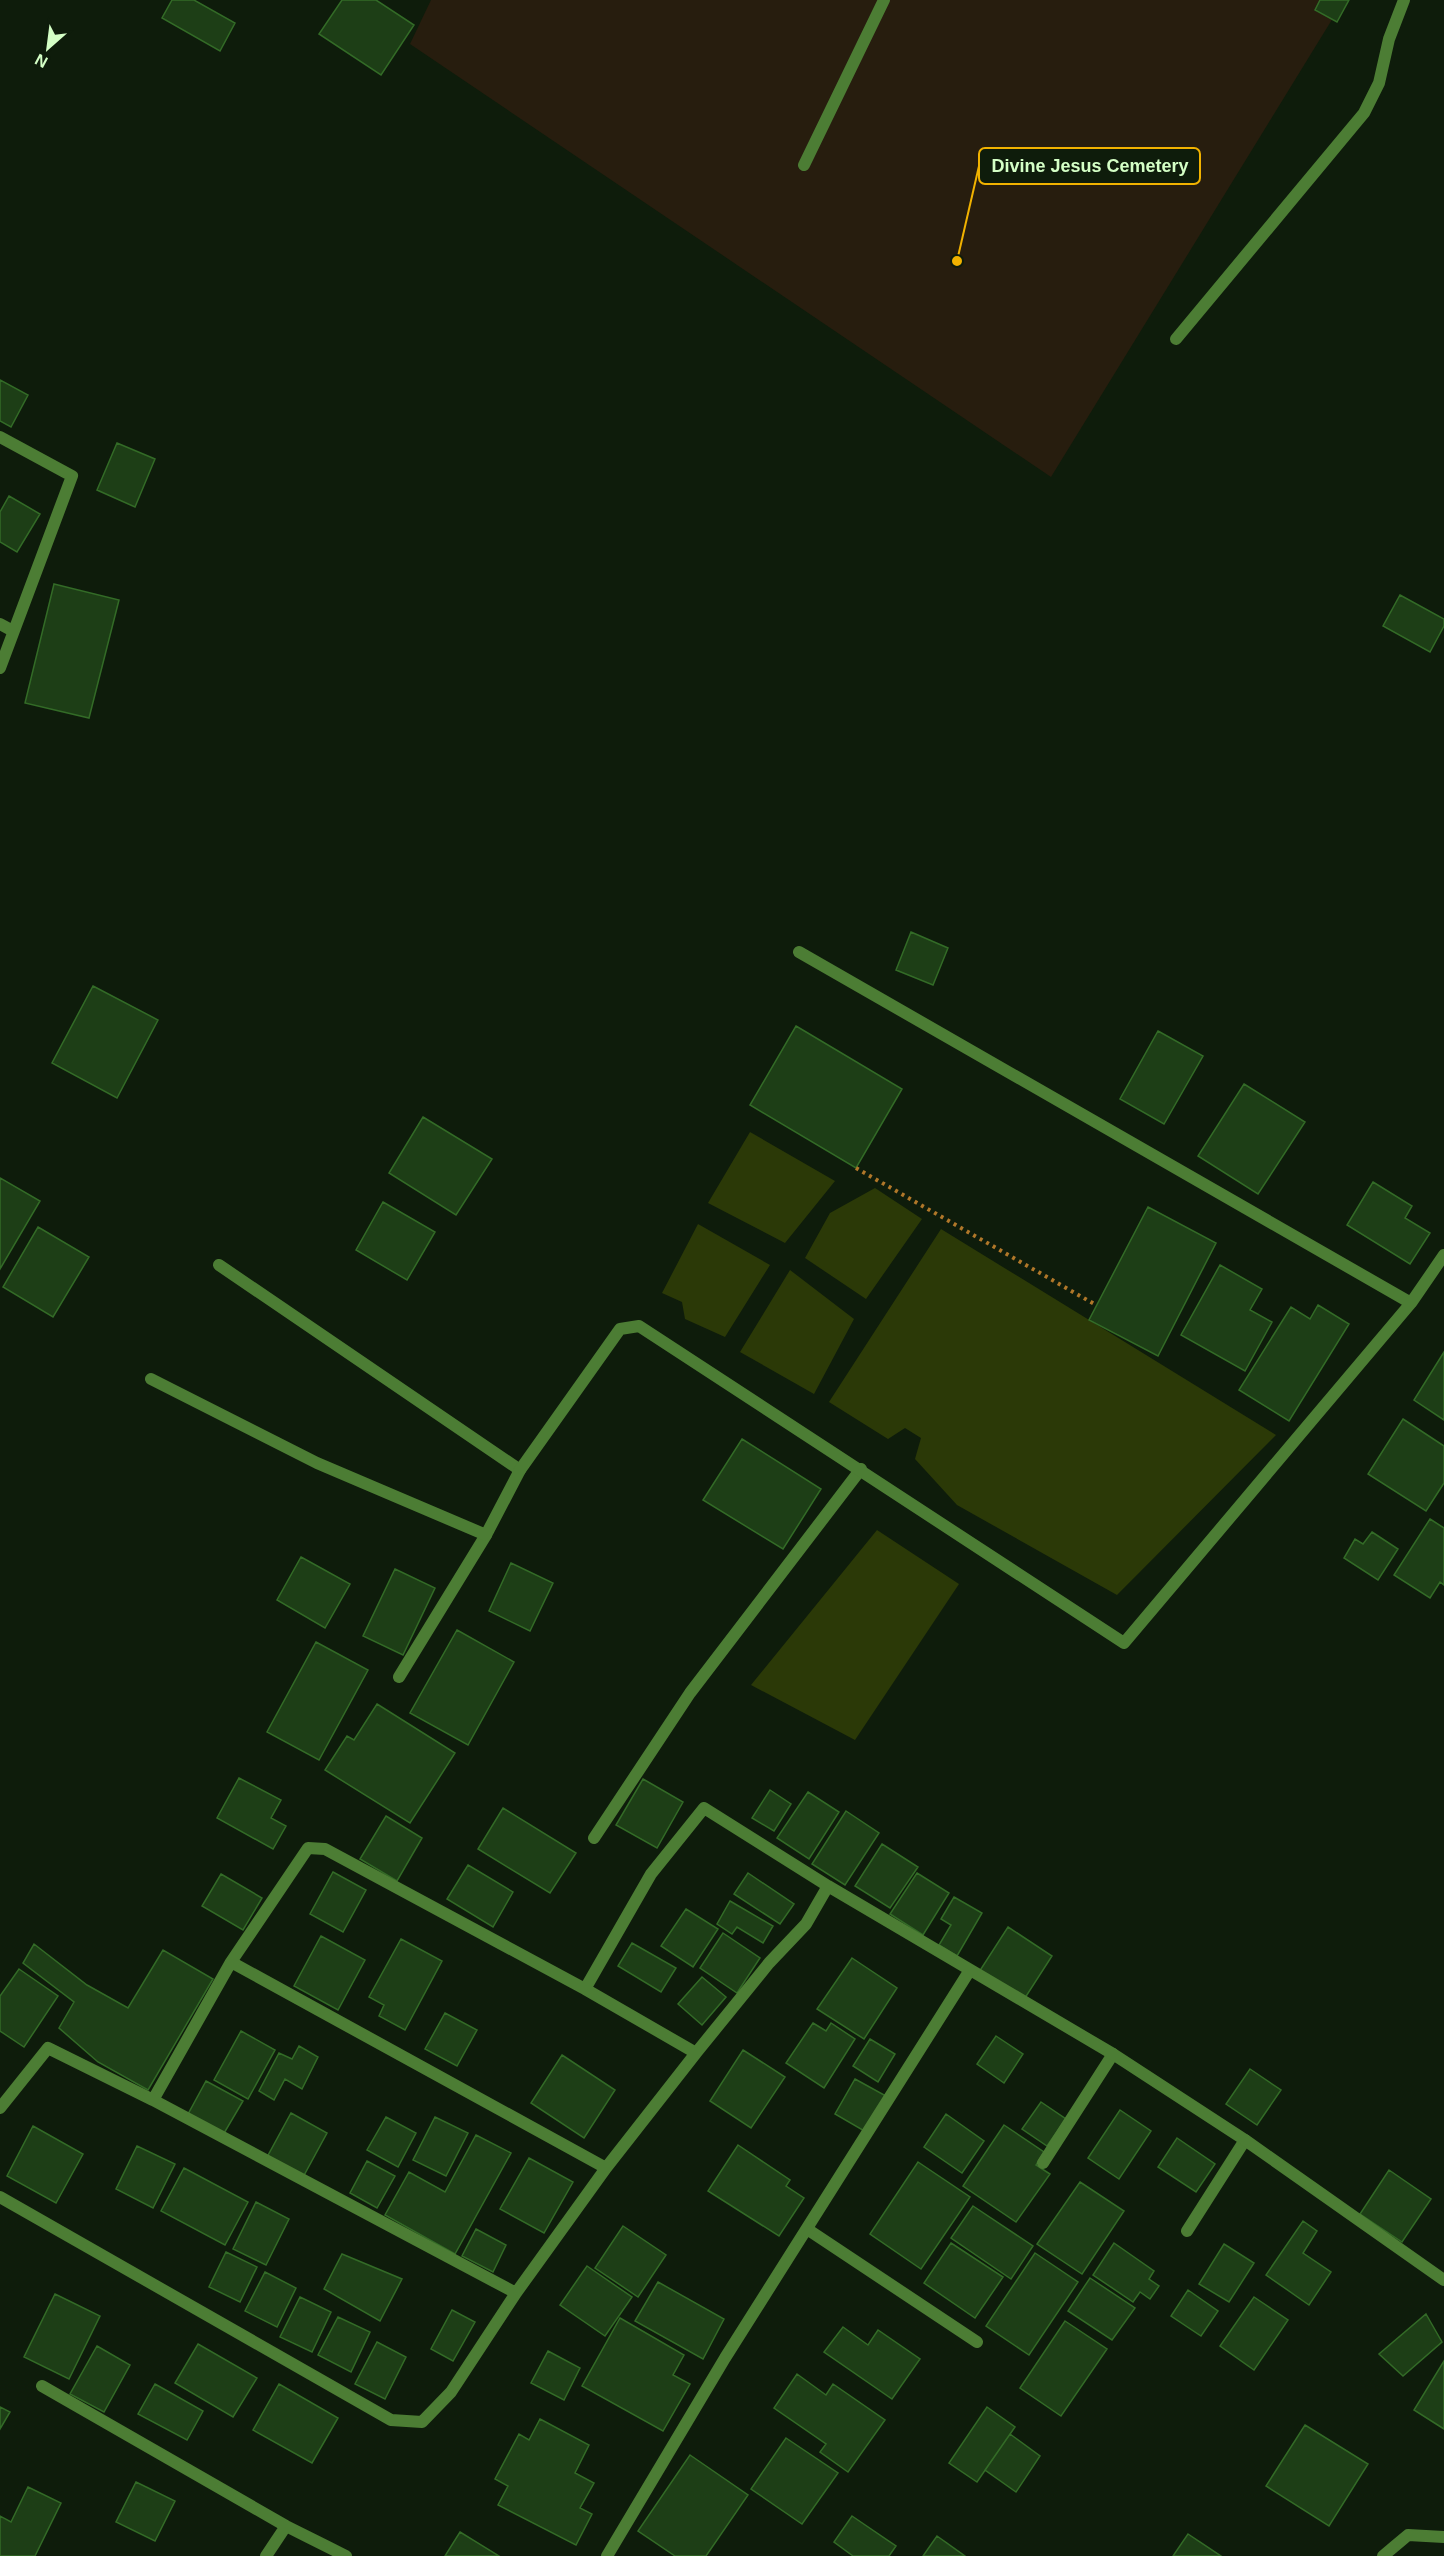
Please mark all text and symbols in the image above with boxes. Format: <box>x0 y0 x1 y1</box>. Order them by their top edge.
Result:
north arrow <box>18 18 78 78</box>
text: N <box>32 51 50 71</box>
callout: Divine Jesus Cemetery <box>979 148 1200 184</box>
text: Divine Jesus Cemetery <box>991 156 1189 176</box>

